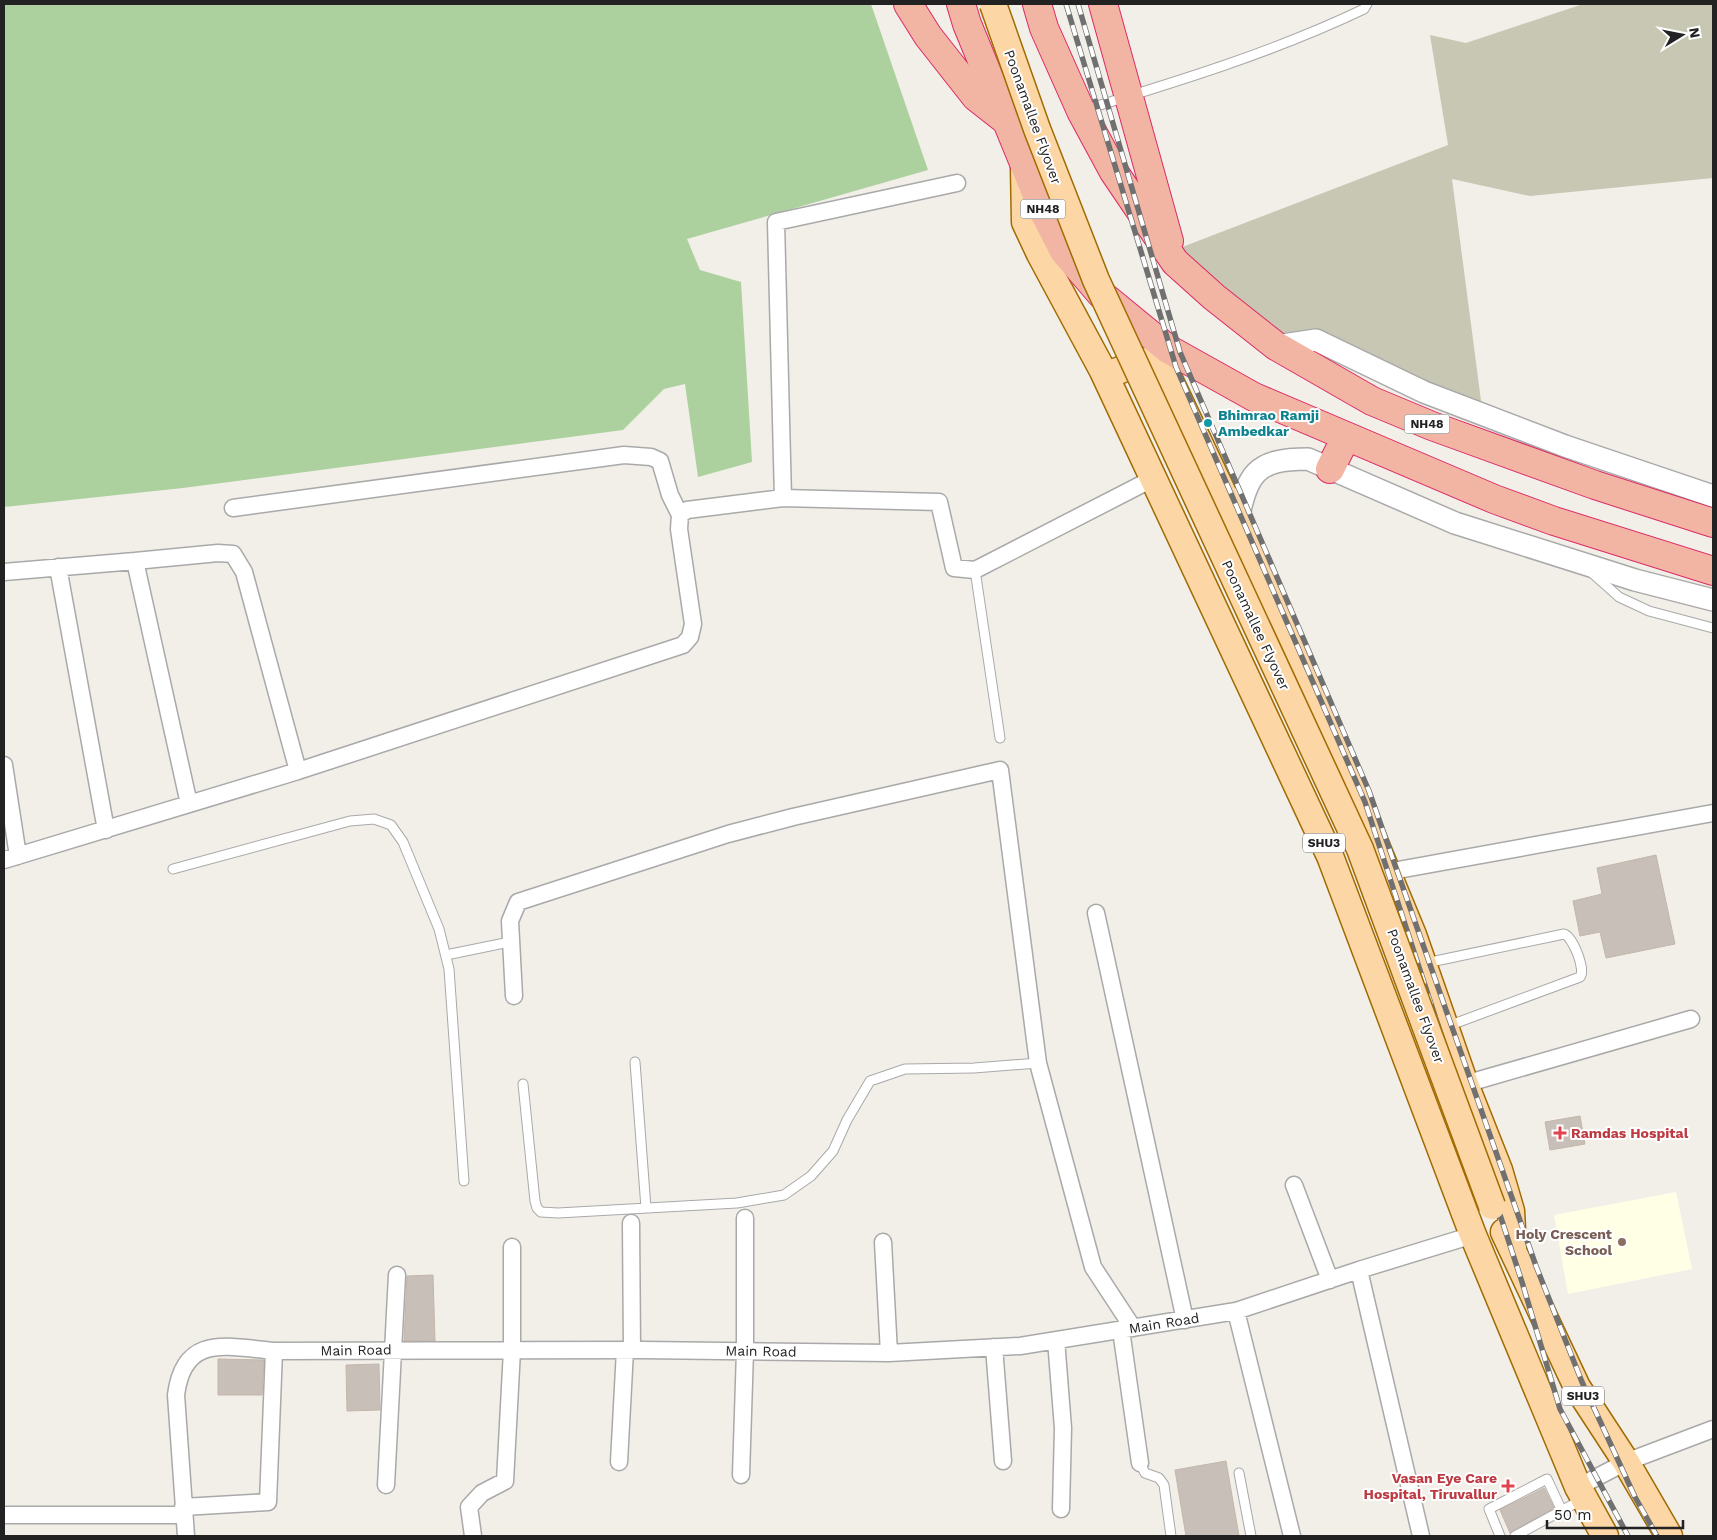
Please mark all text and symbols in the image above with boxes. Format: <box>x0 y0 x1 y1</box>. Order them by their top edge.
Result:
north arrow <box>1657 10 1707 60</box>
text: N <box>1686 26 1704 39</box>
street label: Poonamallee Flyover <box>1001 48 1065 187</box>
road number: NH48 <box>1020 200 1066 218</box>
place label: Bhimrao Ramji Ambedkar <box>1218 407 1319 439</box>
road number: NH48 <box>1404 414 1450 434</box>
marker: Bhimrao Ramji Ambedkar <box>1202 417 1214 429</box>
street label: Poonamallee Flyover <box>1219 557 1293 693</box>
road number: SHU3 <box>1303 834 1345 852</box>
street label: Poonamallee Flyover <box>1384 927 1448 1066</box>
place label: Ramdas Hospital <box>1571 1125 1689 1141</box>
marker: Ramdas Hospital <box>1553 1126 1567 1140</box>
place label: Holy Crescent School <box>1516 1226 1612 1258</box>
marker: Holy Crescent School <box>1616 1236 1628 1248</box>
street label: Main Road <box>1128 1310 1200 1336</box>
street label: Main Road <box>320 1341 392 1359</box>
street label: Main Road <box>725 1342 797 1360</box>
road number: SHU3 <box>1562 1386 1604 1405</box>
place label: Vasan Eye Care Hospital, Tiruvallur <box>1364 1470 1497 1502</box>
marker: Vasan Eye Care Hospital, Tiruvallur <box>1501 1479 1515 1493</box>
scale bar <box>1547 1498 1683 1530</box>
text: 50 m <box>1554 1506 1591 1524</box>

